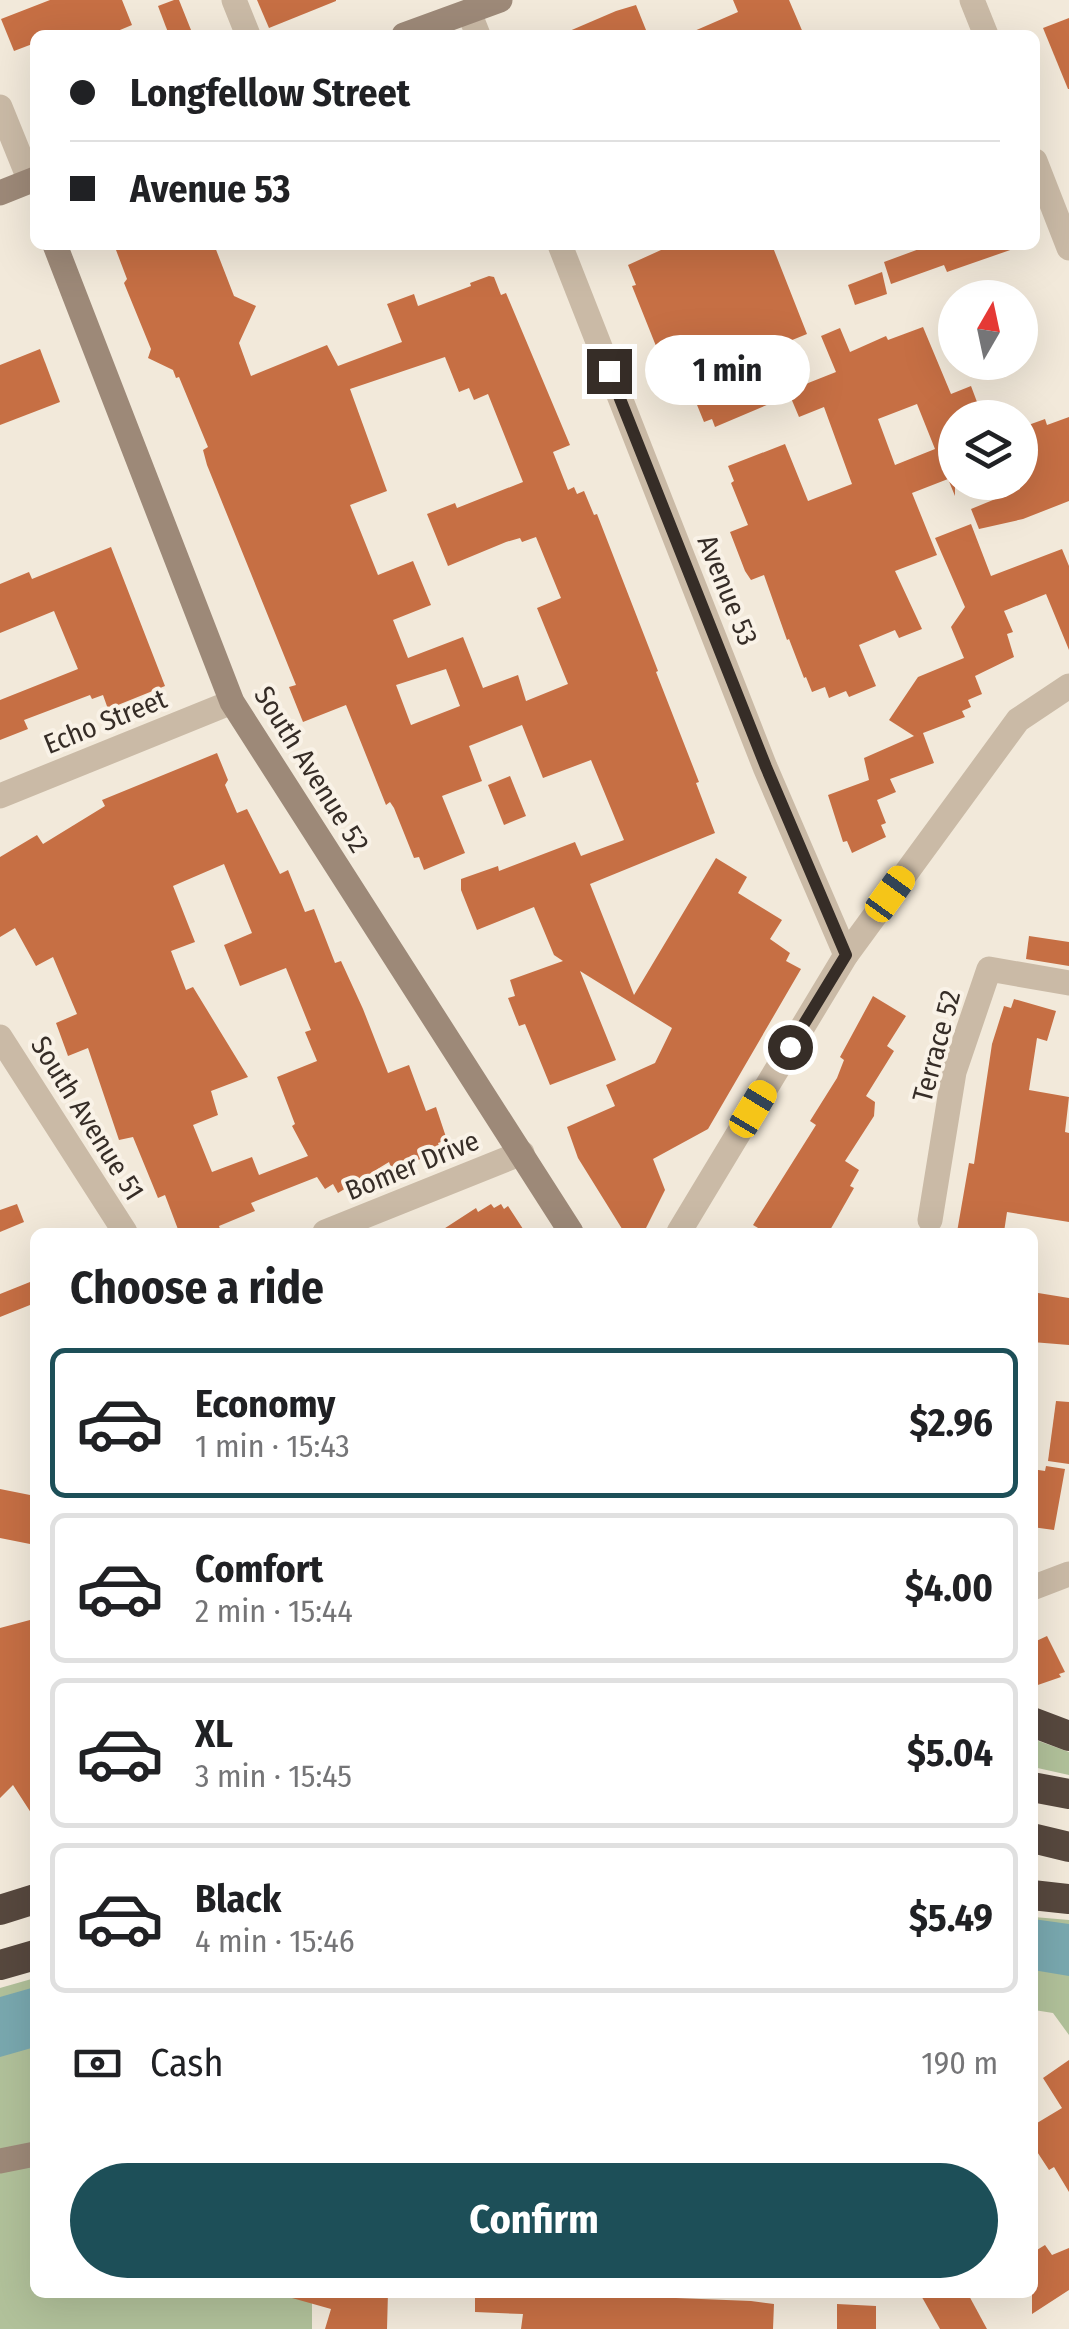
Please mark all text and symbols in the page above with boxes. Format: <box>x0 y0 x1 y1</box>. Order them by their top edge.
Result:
text: Longfellow Street <box>130 70 410 116</box>
text: Avenue 53 <box>130 166 291 212</box>
north arrow <box>938 280 1038 380</box>
map controls <box>938 280 1038 500</box>
callout: 1 min <box>644 336 809 406</box>
route end <box>587 349 632 394</box>
text: 1 min <box>693 351 762 389</box>
button: layers <box>938 400 1038 500</box>
street label: Avenue 53 <box>691 530 765 650</box>
street label: South Avenue 52 <box>247 680 376 858</box>
street label: Echo Street <box>39 682 172 761</box>
car <box>860 861 920 927</box>
street label: Terrace 52 <box>906 987 967 1106</box>
route start <box>768 1025 813 1070</box>
street label: South Avenue 51 <box>24 1030 151 1206</box>
car <box>725 1076 781 1142</box>
street label: Bomer Drive <box>341 1124 484 1207</box>
text: Choose a ride <box>70 1261 324 1315</box>
icon: car <box>75 1378 165 1468</box>
text: Economy <box>195 1381 335 1427</box>
text: $2.96 <box>909 1400 993 1446</box>
text: 1 min · 15:43 <box>195 1427 350 1465</box>
icon: car <box>75 1543 165 1633</box>
text: Comfort <box>195 1546 323 1592</box>
text: $4.00 <box>905 1565 993 1611</box>
text: 2 min · 15:44 <box>195 1592 353 1630</box>
icon: car <box>75 1708 165 1798</box>
text: XL <box>195 1711 233 1757</box>
text: $5.04 <box>907 1730 993 1776</box>
text: 3 min · 15:45 <box>195 1757 352 1795</box>
icon: car <box>75 1873 165 1963</box>
text: Black <box>195 1876 281 1922</box>
text: $5.49 <box>909 1895 993 1941</box>
text: 4 min · 15:46 <box>195 1922 355 1960</box>
icon: cash <box>70 2036 125 2091</box>
text: Cash <box>150 2040 224 2086</box>
text: 190 m <box>921 2044 998 2082</box>
button: Confirm <box>70 2163 998 2278</box>

